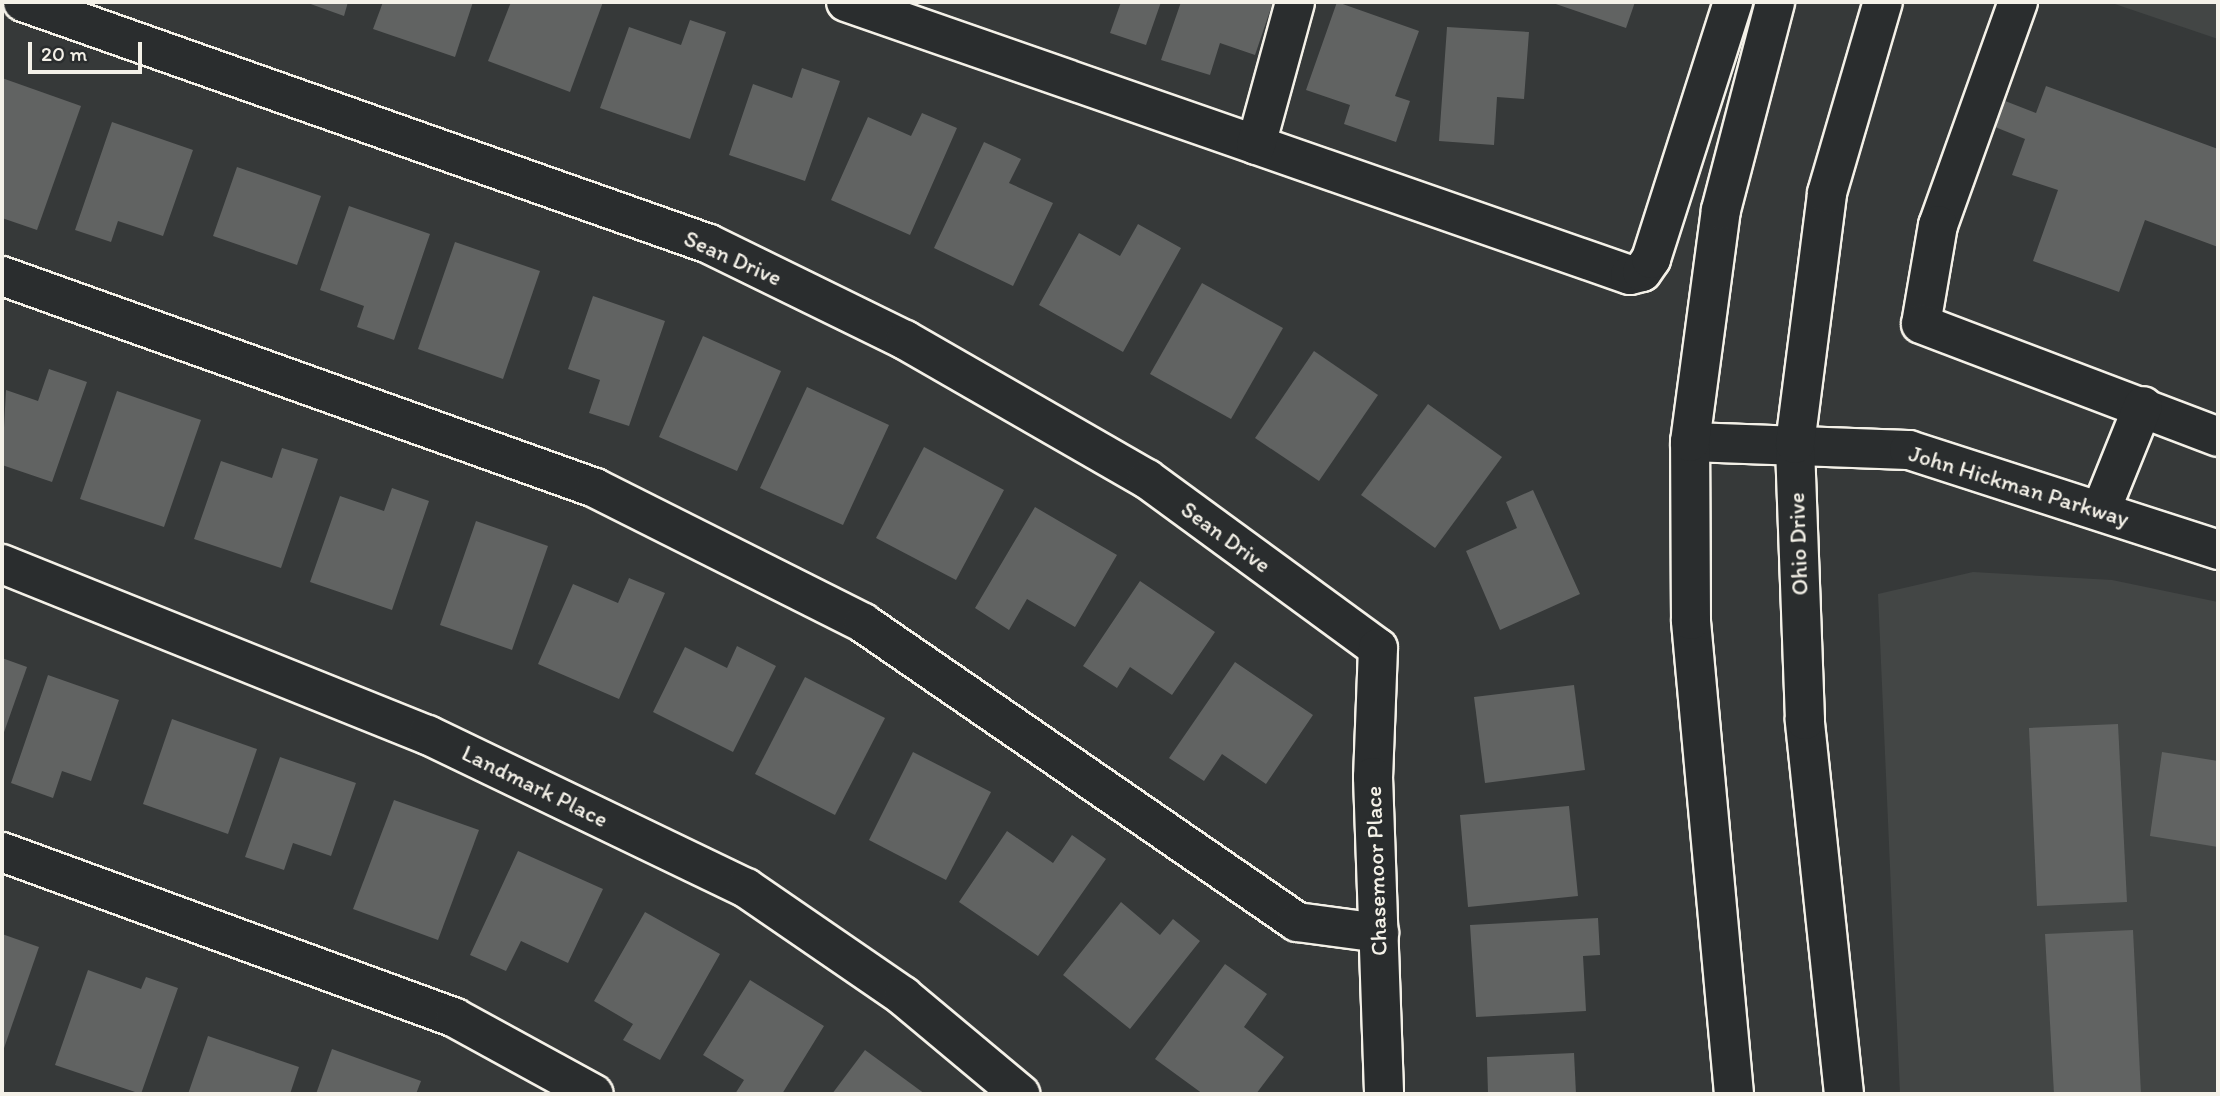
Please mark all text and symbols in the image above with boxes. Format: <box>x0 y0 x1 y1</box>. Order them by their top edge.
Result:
scale bar <box>32 28 145 72</box>
text: 20 m <box>41 41 87 66</box>
street label: Sean Drive <box>679 224 787 292</box>
street label: John Hickman Parkway <box>1906 439 2132 533</box>
street label: Ohio Drive <box>1782 492 1814 596</box>
street label: Sean Drive <box>1175 495 1277 579</box>
street label: Landmark Place <box>458 739 612 833</box>
street label: Chasemoor Place <box>1359 785 1393 957</box>

